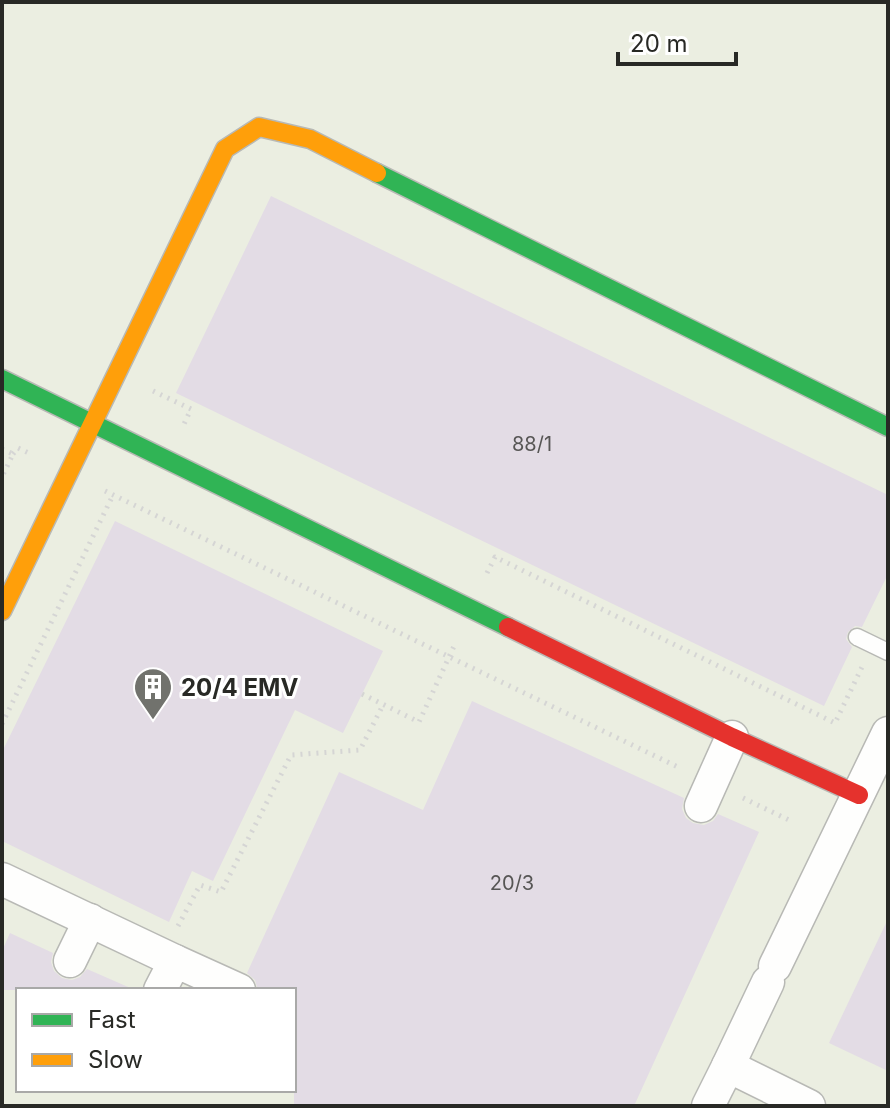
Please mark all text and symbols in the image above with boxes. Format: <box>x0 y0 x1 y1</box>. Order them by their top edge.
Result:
scale bar <box>618 16 736 66</box>
text: 20 m <box>630 29 688 58</box>
house number: 88/1 <box>512 432 552 456</box>
building icon: 20/4 EMV <box>132 666 174 721</box>
place label: 20/4 EMV <box>181 673 298 702</box>
house number: 20/3 <box>490 871 534 895</box>
legend <box>16 988 296 1092</box>
text: Fast <box>88 1005 136 1034</box>
text: Slow <box>88 1045 143 1074</box>

